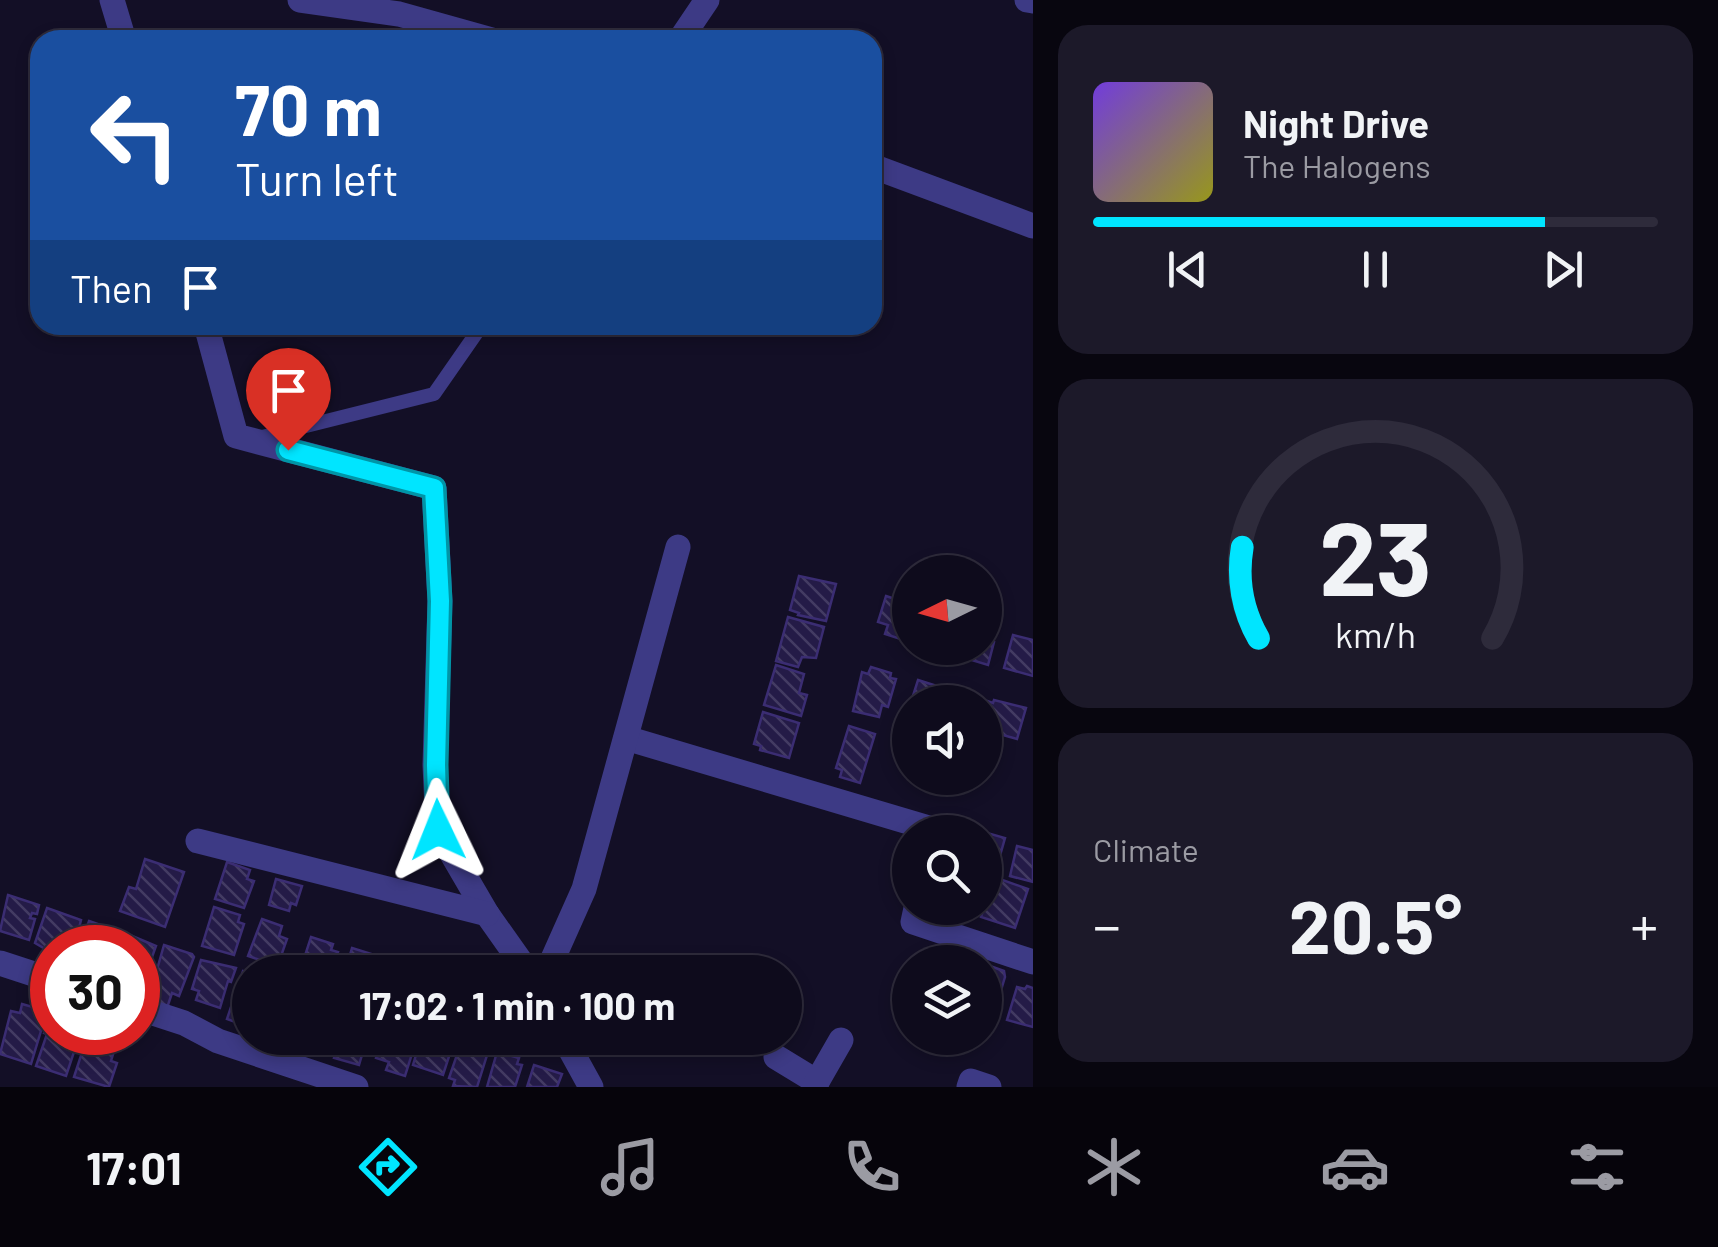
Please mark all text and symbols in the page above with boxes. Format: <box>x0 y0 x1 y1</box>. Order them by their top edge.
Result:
text: 70 m <box>235 66 382 150</box>
icon: left <box>70 70 200 200</box>
text: Night Drive <box>1243 100 1429 146</box>
text: The Halogens <box>1243 146 1431 184</box>
text: Turn left <box>235 151 399 205</box>
icon: previous <box>1160 242 1215 297</box>
icon: pause <box>1348 242 1403 297</box>
icon: next <box>1536 242 1591 297</box>
icon: arrive <box>173 260 228 315</box>
text: Then <box>70 265 153 311</box>
pin <box>246 348 331 451</box>
icon: arrive <box>261 363 316 418</box>
text: 23 <box>1319 492 1432 617</box>
north arrow <box>892 555 1002 665</box>
map controls <box>892 555 1002 1055</box>
text: km/h <box>1335 612 1416 655</box>
button: sound <box>892 685 1002 795</box>
position arrow <box>386 778 490 882</box>
button: search <box>892 815 1002 925</box>
text: Climate <box>1093 830 1199 868</box>
text: 20.5° <box>1289 879 1462 969</box>
text: − <box>1093 891 1121 957</box>
text: + <box>1630 891 1658 957</box>
speed limit sign: 30 <box>30 925 160 1055</box>
button: layers <box>892 945 1002 1055</box>
text: 17:02 · 1 min · 100 m <box>359 982 675 1028</box>
icon: directions <box>353 1132 423 1202</box>
icon: music <box>595 1132 665 1202</box>
icon: phone <box>837 1132 907 1202</box>
icon: climate <box>1079 1132 1149 1202</box>
icon: car <box>1320 1132 1390 1202</box>
icon: filters <box>1562 1132 1632 1202</box>
text: 17:01 <box>86 1140 182 1194</box>

